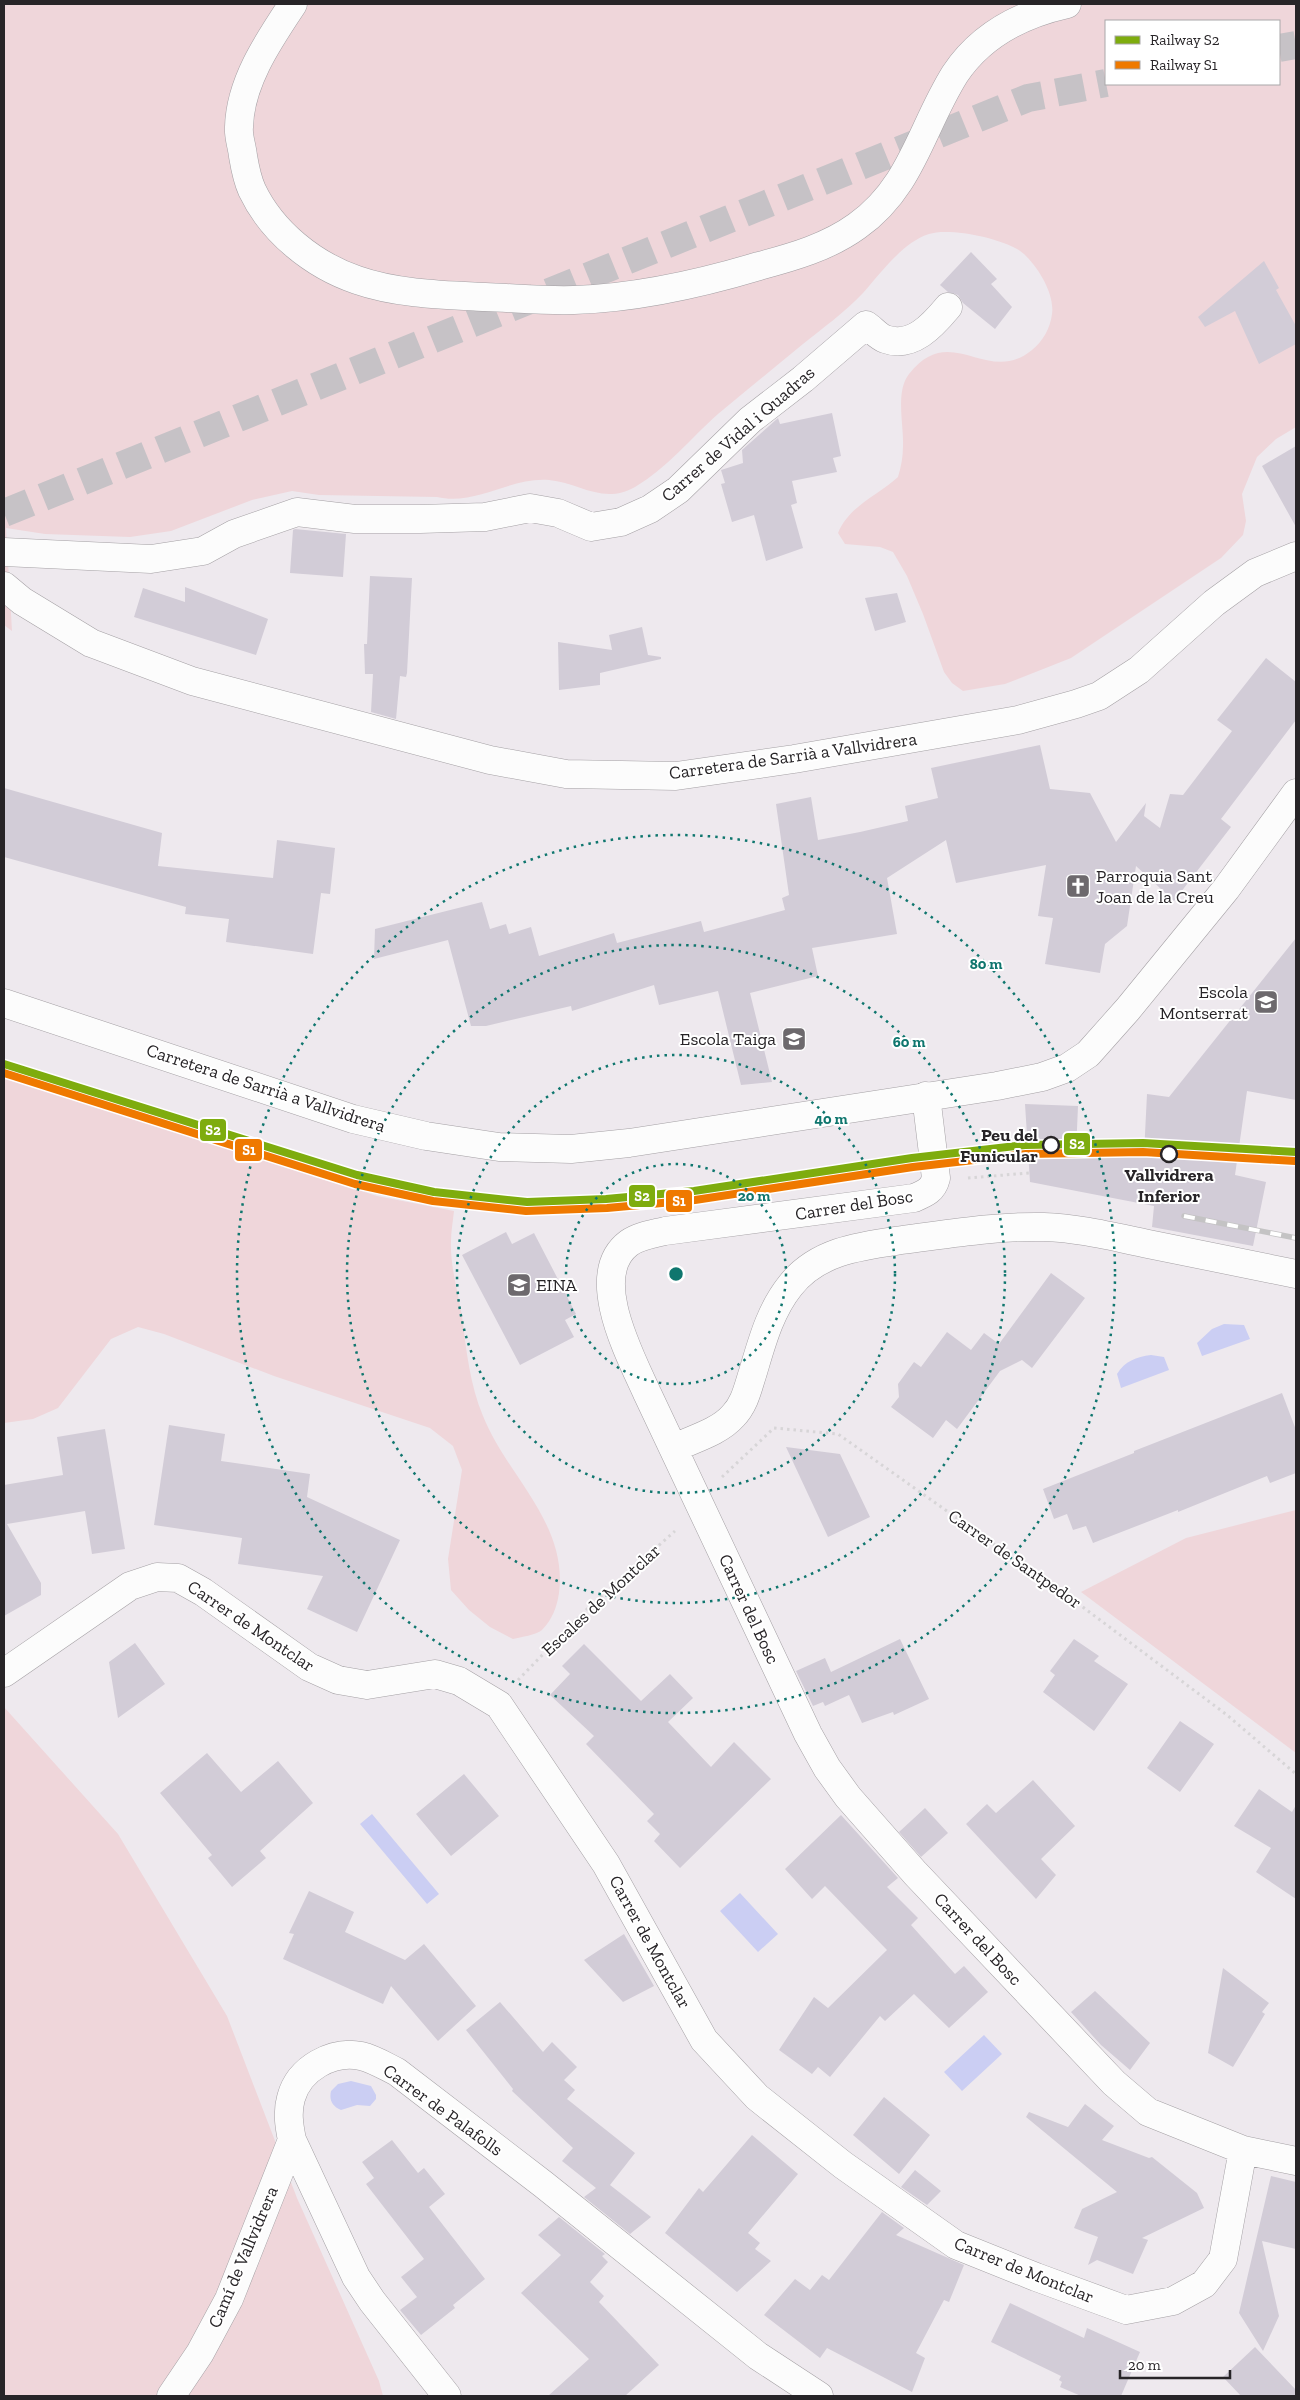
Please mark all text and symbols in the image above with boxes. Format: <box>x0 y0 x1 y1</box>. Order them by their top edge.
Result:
legend <box>1105 20 1280 85</box>
text: Railway S2 <box>1150 31 1220 49</box>
text: Railway S1 <box>1150 56 1218 74</box>
street label: Carrer de Vidal i Quadras <box>657 361 819 507</box>
street label: Carretera de Sarrià a Vallvidrera <box>668 728 919 784</box>
place label: Parroquia Sant Joan de la Creu <box>1096 865 1214 908</box>
church icon: Parroquia Sant Joan de la Creu <box>1065 873 1091 899</box>
text: 80 m <box>970 955 1002 973</box>
place label: Escola Montserrat <box>1159 981 1248 1024</box>
school or university icon: Escola Montserrat <box>1253 989 1279 1015</box>
school or university icon: Escola Taiga <box>781 1026 807 1052</box>
place label: Escola Taiga <box>680 1028 776 1050</box>
text: 60 m <box>893 1033 925 1051</box>
street label: Carretera de Sarrià a Vallvidrera <box>144 1039 389 1137</box>
text: 40 m <box>814 1110 848 1128</box>
line badge: S2 <box>199 1118 227 1142</box>
text: S2 <box>205 1122 221 1139</box>
place label: Peu del Funicular <box>960 1124 1038 1167</box>
line badge: S2 <box>1063 1132 1091 1156</box>
marker: Peu del Funicular <box>1042 1136 1060 1154</box>
text: S2 <box>1069 1136 1085 1153</box>
line badge: S1 <box>234 1138 263 1162</box>
text: S1 <box>242 1142 256 1159</box>
marker: Vallvidrera Inferior <box>1160 1145 1178 1163</box>
place label: Vallvidrera Inferior <box>1124 1164 1214 1207</box>
line badge: S2 <box>628 1184 656 1208</box>
street label: Carrer del Bosc <box>794 1185 914 1225</box>
text: 20 m <box>738 1187 770 1205</box>
text: S2 <box>634 1188 650 1205</box>
line badge: S1 <box>665 1189 693 1213</box>
text: S1 <box>672 1193 686 1210</box>
centre of rings <box>667 1265 685 1283</box>
school or university icon: EINA <box>506 1272 532 1298</box>
place label: EINA <box>536 1274 577 1296</box>
street label: Carrer de Santpedor <box>944 1505 1086 1613</box>
street label: Escales de Montclar <box>537 1539 665 1661</box>
street label: Carrer del Bosc <box>714 1551 784 1667</box>
street label: Carrer de Montclar <box>183 1575 319 1677</box>
street label: Carrer de Montclar <box>604 1872 696 2012</box>
street label: Carrer del Bosc <box>929 1888 1027 1990</box>
street label: Carrer de Palafolls <box>379 2059 507 2161</box>
street label: Camí de Vallvidrera <box>203 2183 283 2331</box>
street label: Carrer de Montclar <box>951 2232 1097 2308</box>
scale bar <box>1120 2348 1230 2380</box>
text: 20 m <box>1128 2356 1161 2374</box>

